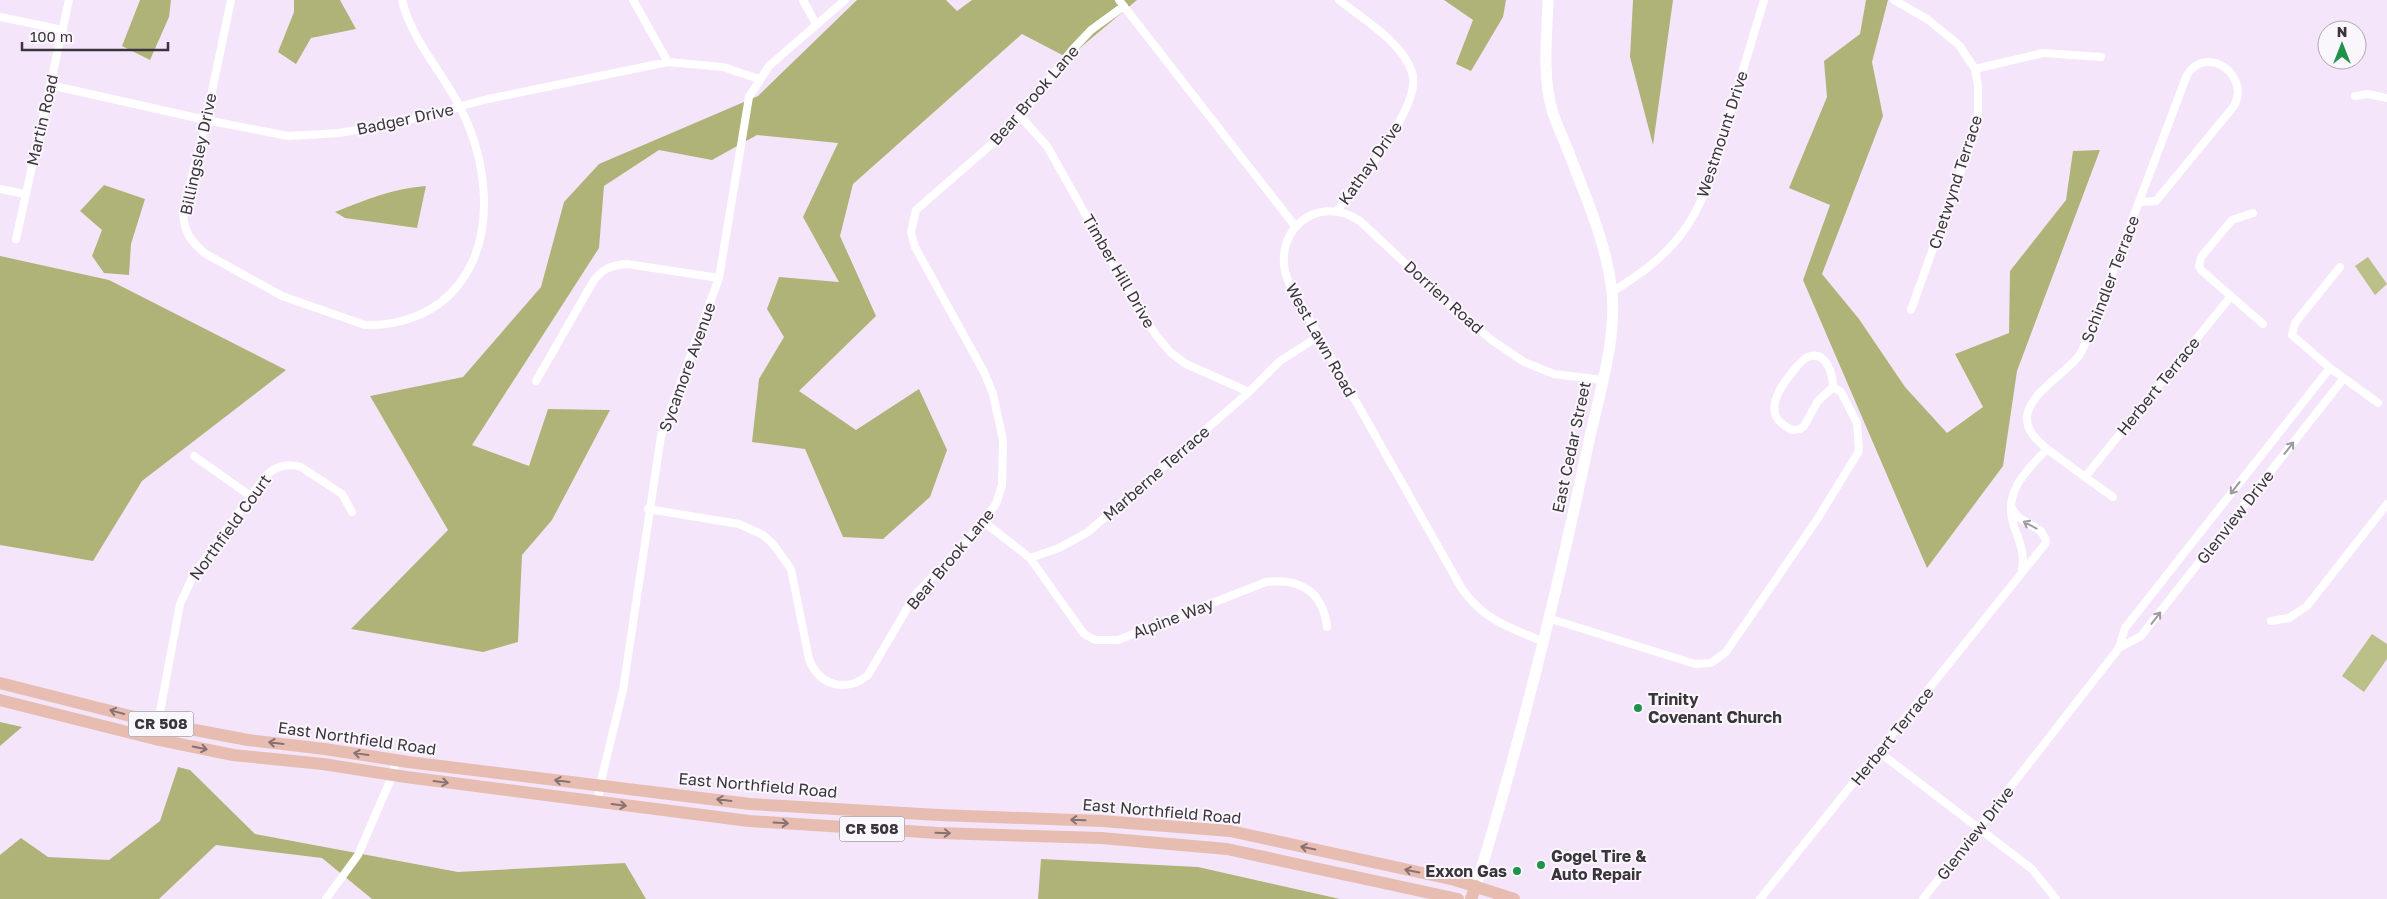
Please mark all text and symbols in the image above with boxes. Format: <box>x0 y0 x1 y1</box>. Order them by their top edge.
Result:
scale bar <box>22 20 169 52</box>
north arrow <box>2317 20 2367 70</box>
text: N <box>2337 23 2347 40</box>
text: 100 m <box>30 27 73 45</box>
street label: Bear Brook Lane <box>985 41 1083 149</box>
street label: Westmount Drive <box>1692 68 1752 200</box>
street label: Martin Road <box>22 72 62 168</box>
street label: Billingsley Drive <box>175 91 221 217</box>
street label: Badger Drive <box>355 99 455 139</box>
street label: Chetwynd Terrace <box>1924 113 1986 251</box>
street label: Kathay Drive <box>1334 117 1406 209</box>
street label: Timber Hill Drive <box>1078 211 1160 331</box>
street label: Schindler Terrace <box>2077 213 2143 345</box>
street label: Dorrien Road <box>1400 256 1488 338</box>
street label: West Lawn Road <box>1281 280 1361 400</box>
street label: Sycamore Avenue <box>654 300 720 434</box>
street label: Herbert Terrace <box>2112 333 2204 439</box>
street label: East Cedar Street <box>1547 379 1595 515</box>
street label: Marberne Terrace <box>1099 421 1213 525</box>
one-way arrow <box>2283 442 2294 455</box>
street label: Glenview Drive <box>2192 466 2278 568</box>
street label: Northfield Court <box>185 470 275 584</box>
one-way arrow <box>2229 482 2240 495</box>
street label: Bear Brook Lane <box>902 504 998 614</box>
one-way arrow <box>2023 520 2038 530</box>
street label: Alpine Way <box>1130 593 1216 643</box>
one-way arrow <box>2150 611 2161 624</box>
street label: Herbert Terrace <box>1846 683 1938 789</box>
place label: Trinity Covenant Church <box>1648 689 1782 727</box>
marker: Trinity Covenant Church <box>1632 702 1644 714</box>
one-way arrow <box>109 707 125 717</box>
road number: CR 508 <box>128 712 194 736</box>
street label: East Northfield Road <box>277 717 437 759</box>
one-way arrow <box>268 738 284 748</box>
one-way arrow <box>192 744 208 754</box>
one-way arrow <box>353 749 369 759</box>
street label: East Northfield Road <box>678 768 838 802</box>
one-way arrow <box>555 776 571 786</box>
one-way arrow <box>433 777 449 787</box>
street label: Glenview Drive <box>1932 782 2018 884</box>
street label: East Northfield Road <box>1082 794 1242 828</box>
one-way arrow <box>716 795 732 805</box>
one-way arrow <box>611 801 627 811</box>
one-way arrow <box>1070 815 1086 825</box>
road number: CR 508 <box>840 816 904 842</box>
one-way arrow <box>773 819 789 828</box>
one-way arrow <box>935 828 951 837</box>
one-way arrow <box>1301 843 1317 852</box>
place label: Gogel Tire & Auto Repair <box>1551 846 1647 884</box>
marker: Gogel Tire & Auto Repair <box>1535 859 1547 871</box>
place label: Exxon Gas <box>1425 861 1507 881</box>
marker: Exxon Gas <box>1511 865 1523 877</box>
one-way arrow <box>1404 866 1420 875</box>

